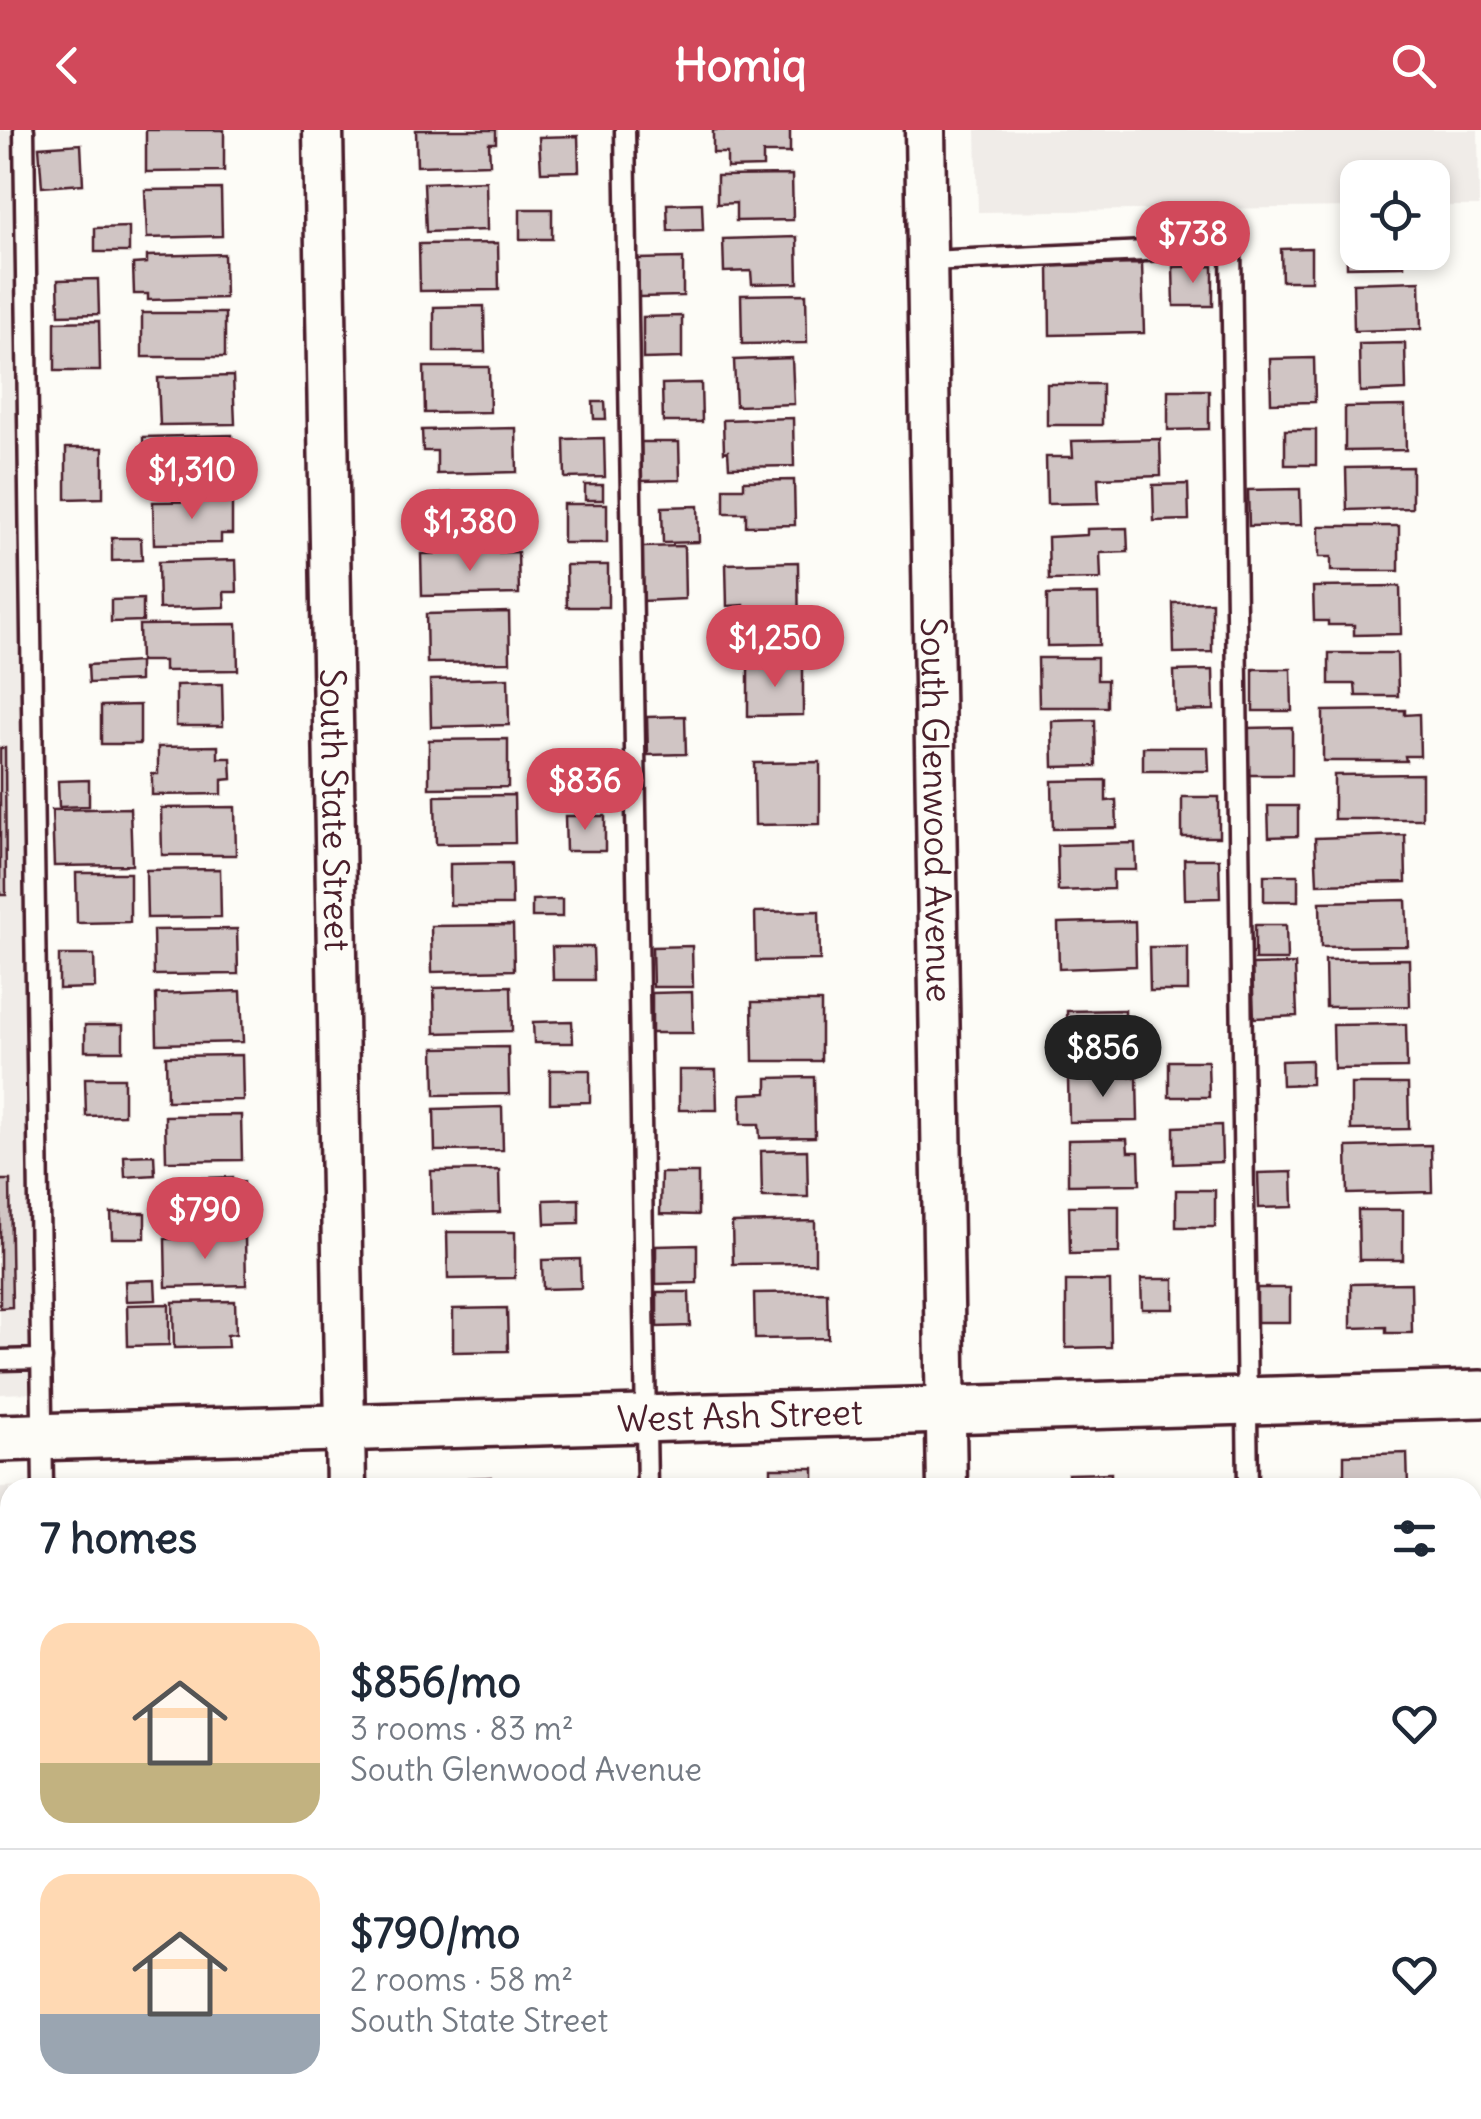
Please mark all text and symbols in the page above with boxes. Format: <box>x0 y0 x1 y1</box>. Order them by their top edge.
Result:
text: Homiq <box>674 37 807 93</box>
icon: back <box>40 38 95 93</box>
icon: search <box>1386 38 1441 93</box>
map controls <box>1340 160 1450 270</box>
button: locate <box>1340 160 1450 270</box>
pin: $738 <box>1134 201 1252 286</box>
text: $738 <box>1158 213 1228 254</box>
pin: $1,310 <box>111 437 273 522</box>
text: $1,310 <box>148 449 236 490</box>
pin: $1,380 <box>389 489 551 574</box>
text: $1,380 <box>423 501 517 542</box>
pin: $1,250 <box>694 605 856 690</box>
text: $1,250 <box>728 617 822 658</box>
street label: South Glenwood Avenue <box>912 617 962 1003</box>
street label: South State Street <box>311 668 360 952</box>
pin: $836 <box>526 748 644 833</box>
text: $836 <box>549 760 621 801</box>
pin: $856 <box>1044 1015 1162 1100</box>
text: $856 <box>1066 1027 1140 1068</box>
pin: $790 <box>146 1177 264 1262</box>
text: $790 <box>169 1189 241 1230</box>
street label: West Ash Street <box>616 1389 863 1441</box>
icon: filters <box>1387 1511 1442 1566</box>
text: 7 homes <box>40 1512 197 1564</box>
text: $856/mo <box>350 1656 521 1708</box>
icon: home <box>120 1663 240 1783</box>
icon: heart <box>1387 1696 1442 1751</box>
text: 3 rooms · 83 m² <box>350 1708 574 1749</box>
text: South Glenwood Avenue <box>350 1749 702 1790</box>
text: $790/mo <box>350 1907 520 1959</box>
icon: home <box>120 1914 240 2034</box>
icon: heart <box>1387 1947 1442 2002</box>
text: 2 rooms · 58 m² <box>350 1959 573 2000</box>
text: South State Street <box>350 2000 608 2041</box>

